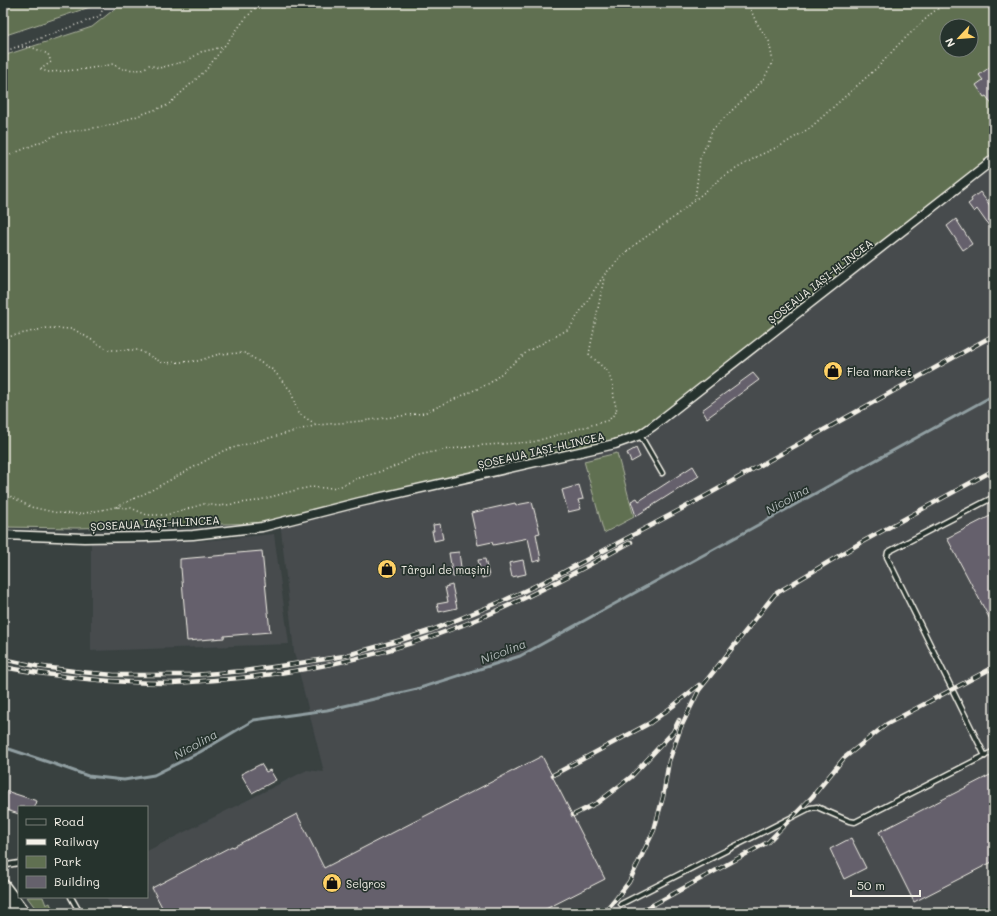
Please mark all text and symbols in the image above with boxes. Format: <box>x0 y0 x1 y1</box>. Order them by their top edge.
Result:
north arrow <box>939 18 979 58</box>
text: N <box>941 36 958 50</box>
street label: ȘOSEAUA IAȘI-HLINCEA <box>764 235 876 328</box>
shop icon: Flea market <box>822 360 844 382</box>
place label: Flea market <box>847 364 912 379</box>
street label: ȘOSEAUA IAȘI-HLINCEA <box>476 428 606 473</box>
water label: Nicolina <box>762 480 812 518</box>
street label: ȘOSEAUA IAȘI-HLINCEA <box>90 512 220 535</box>
shop icon: Târgul de mașini <box>376 558 398 580</box>
place label: Târgul de mașini <box>401 562 489 577</box>
water label: Nicolina <box>478 635 528 667</box>
water label: Nicolina <box>170 725 220 763</box>
legend <box>18 806 148 898</box>
text: Road <box>54 813 84 829</box>
text: Railway <box>54 833 99 849</box>
text: Park <box>54 853 81 869</box>
shop icon: Selgros <box>321 872 343 894</box>
scale bar <box>851 872 920 898</box>
text: Building <box>54 873 100 889</box>
place label: Selgros <box>346 876 386 891</box>
text: 50 m <box>857 877 885 893</box>

